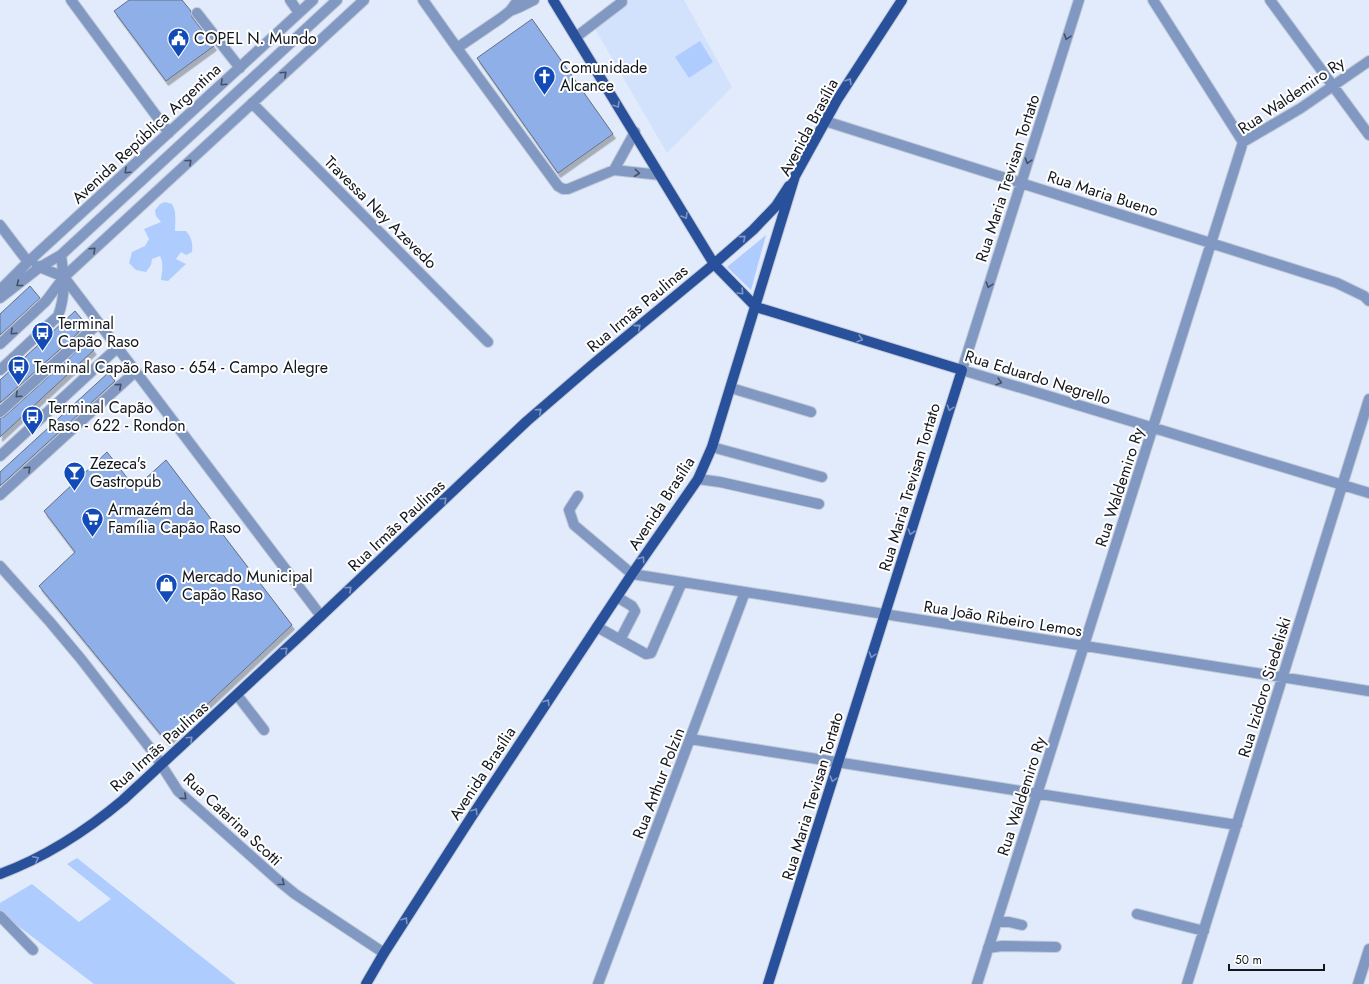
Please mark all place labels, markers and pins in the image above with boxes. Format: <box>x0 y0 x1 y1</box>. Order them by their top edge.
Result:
public building icon: COPEL N. Mundo <box>165 25 191 58</box>
place label: COPEL N. Mundo <box>194 27 317 50</box>
place label: Comunidade Alcance <box>560 56 647 97</box>
church icon: Comunidade Alcance <box>532 63 558 96</box>
place label: Terminal Capão Raso <box>58 312 139 353</box>
bus stop icon: Terminal Capão Raso <box>30 319 56 352</box>
bus stop icon: Terminal Capão Raso - 654 - Campo Alegre <box>6 354 32 387</box>
place label: Terminal Capão Raso - 654 - Campo Alegre <box>34 356 328 379</box>
place label: Terminal Capão Raso - 622 - Rondon <box>48 396 186 437</box>
bus stop icon: Terminal Capão Raso - 622 - Rondon <box>20 403 46 436</box>
place label: Zezeca's Gastropub <box>90 452 161 493</box>
bar icon: Zezeca's Gastropub <box>62 459 88 492</box>
place label: Armazém da Família Capão Raso <box>108 498 241 539</box>
supermarket icon: Armazém da Família Capão Raso <box>80 505 106 538</box>
place label: Mercado Municipal Capão Raso <box>182 565 313 606</box>
shop icon: Mercado Municipal Capão Raso <box>153 572 179 605</box>

